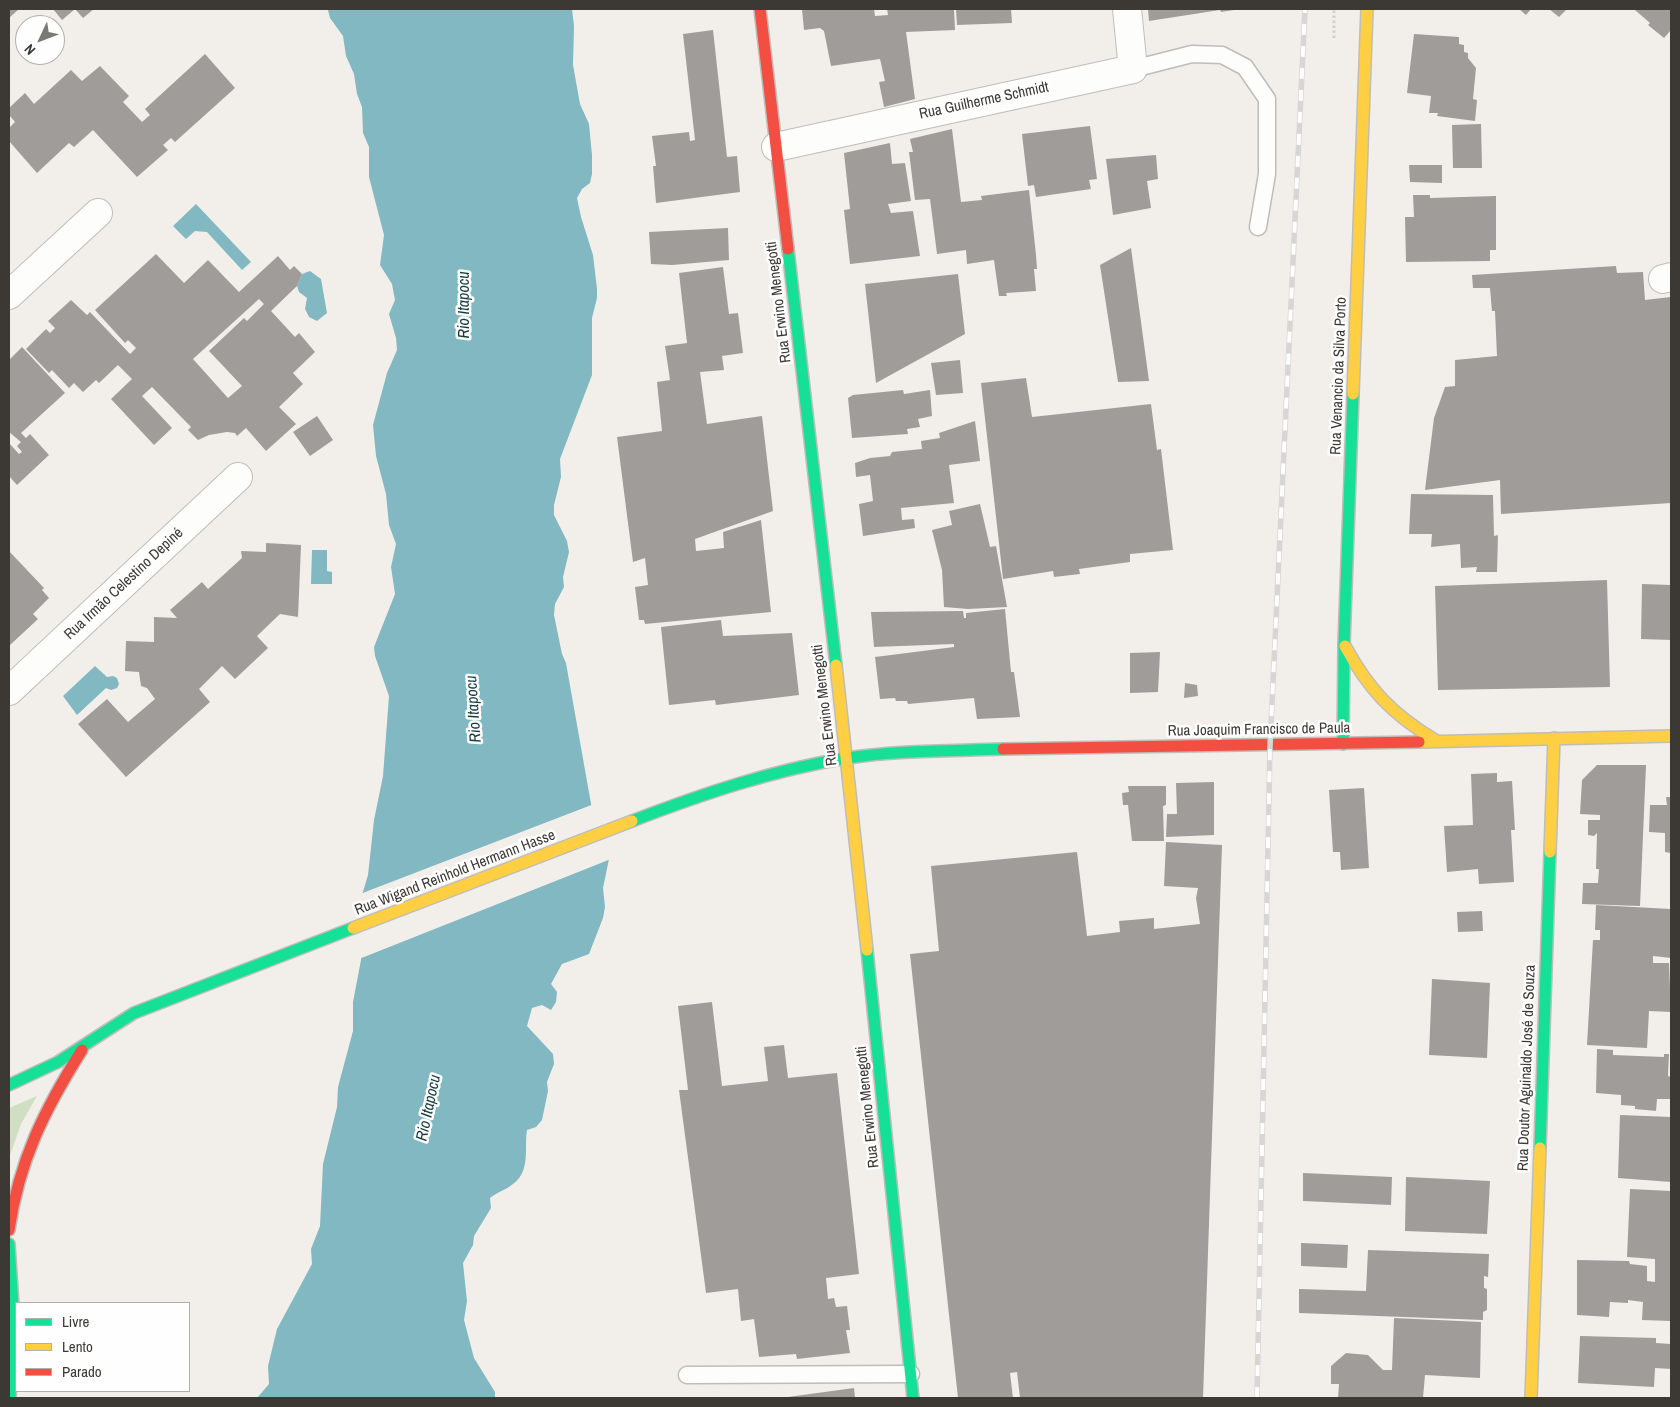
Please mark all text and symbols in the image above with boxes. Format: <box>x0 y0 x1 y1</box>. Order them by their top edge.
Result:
north arrow <box>15 15 65 65</box>
text: N <box>20 40 39 59</box>
street label: Rua Guilherme Schmidt <box>918 78 1050 124</box>
street label: Rua Erwino Menegotti <box>763 240 795 364</box>
water label: Rio Itapocu <box>455 271 475 339</box>
street label: Rua Venancio da Silva Porto <box>1327 297 1351 455</box>
street label: Rua Irmão Celestino Depiné <box>61 524 187 644</box>
street label: Rua Erwino Menegotti <box>809 643 841 767</box>
water label: Rio Itapocu <box>462 675 486 743</box>
street label: Rua Joaquim Francisco de Paula <box>1168 719 1350 741</box>
street label: Rua Wigand Reinhold Hermann Hasse <box>352 826 558 920</box>
street label: Rua Doutor Aguinaldo José de Souza <box>1514 964 1540 1172</box>
street label: Rua Erwino Menegotti <box>853 1045 883 1169</box>
water label: Rio Itapocu <box>413 1073 445 1143</box>
legend <box>15 1302 190 1392</box>
text: Livre <box>62 1311 89 1332</box>
text: Lento <box>62 1336 93 1357</box>
text: Parado <box>62 1361 102 1382</box>

